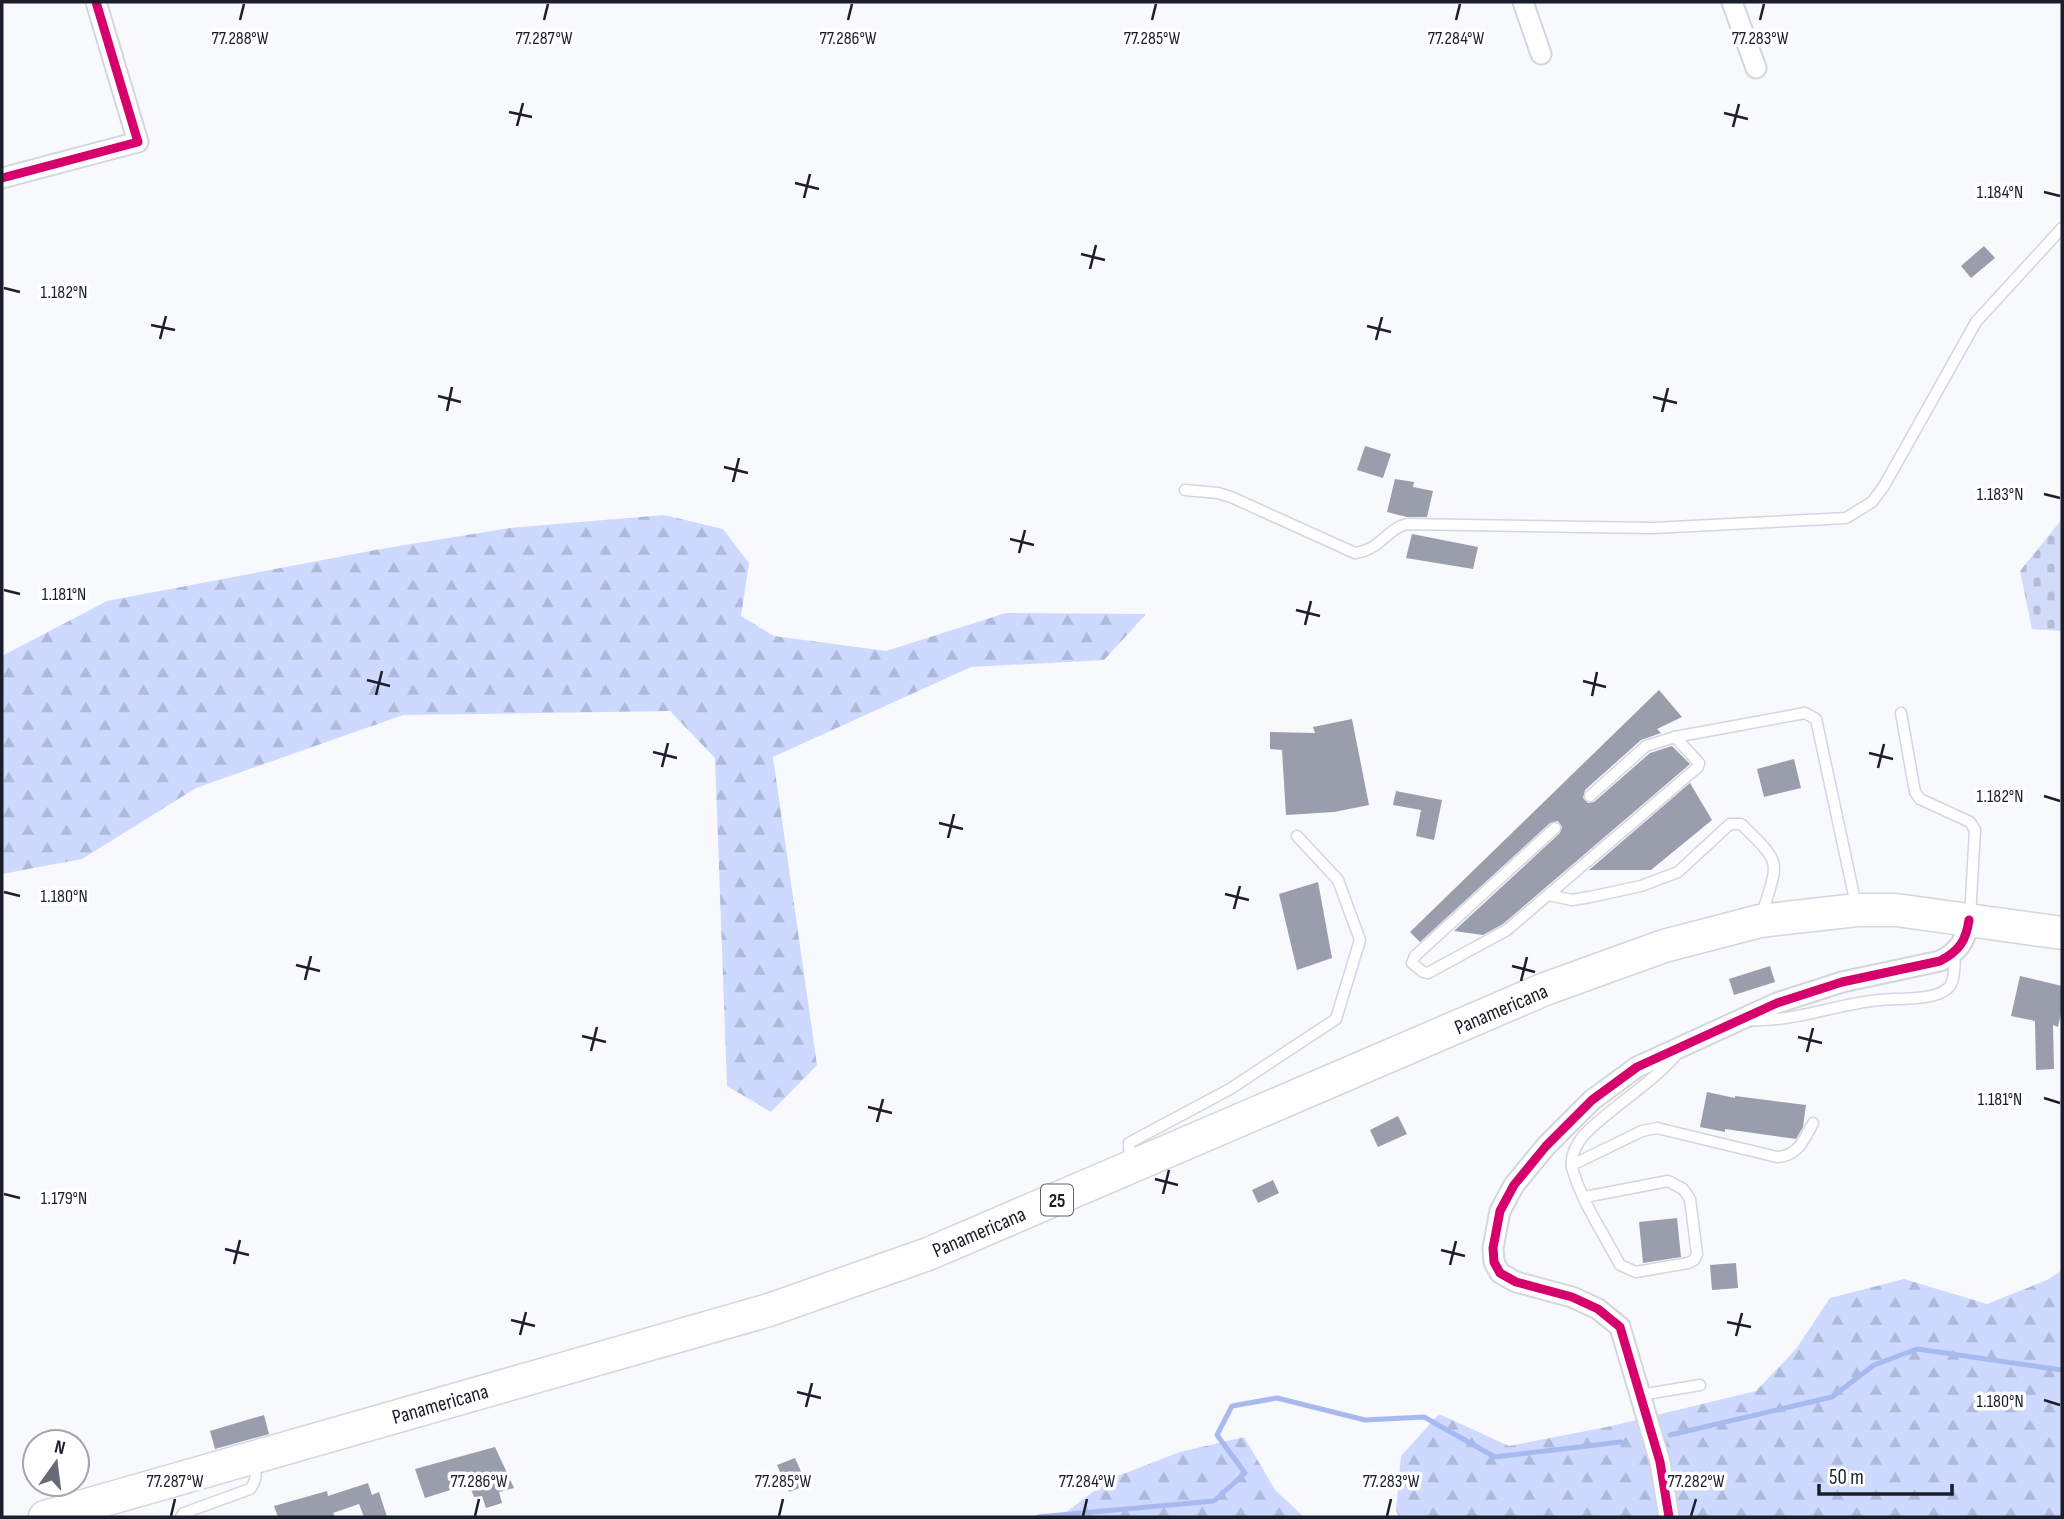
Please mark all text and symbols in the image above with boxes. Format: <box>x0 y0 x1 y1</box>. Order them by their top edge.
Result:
text: 77.288°W <box>212 28 269 49</box>
text: 77.287°W <box>516 28 573 49</box>
text: 77.286°W <box>819 28 877 49</box>
text: 77.285°W <box>1124 28 1180 49</box>
text: 77.284°W <box>1428 28 1484 49</box>
text: 77.283°W <box>1732 28 1789 49</box>
text: 1.184°N <box>1977 182 2023 203</box>
text: 1.182°N <box>41 282 87 303</box>
text: 1.183°N <box>1977 484 2023 505</box>
text: 1.181°N <box>42 584 86 605</box>
text: 1.182°N <box>1977 786 2023 807</box>
text: 1.180°N <box>40 886 88 907</box>
street label: Panamericana <box>1451 979 1552 1040</box>
text: 1.181°N <box>1978 1089 2022 1110</box>
road number: 25 <box>1041 1184 1073 1216</box>
text: 1.179°N <box>41 1188 87 1209</box>
street label: Panamericana <box>929 1202 1030 1263</box>
street label: Panamericana <box>389 1379 491 1430</box>
text: 1.180°N <box>1976 1391 2024 1412</box>
north arrow <box>21 1428 91 1498</box>
text: N <box>52 1436 67 1460</box>
scale bar <box>1819 1452 1952 1496</box>
text: 50 m <box>1829 1465 1864 1490</box>
text: 77.287°W <box>147 1471 204 1492</box>
text: 77.286°W <box>450 1471 508 1492</box>
text: 77.285°W <box>755 1471 811 1492</box>
text: 77.284°W <box>1059 1471 1115 1492</box>
text: 77.283°W <box>1363 1471 1420 1492</box>
text: 77.282°W <box>1668 1471 1725 1492</box>

